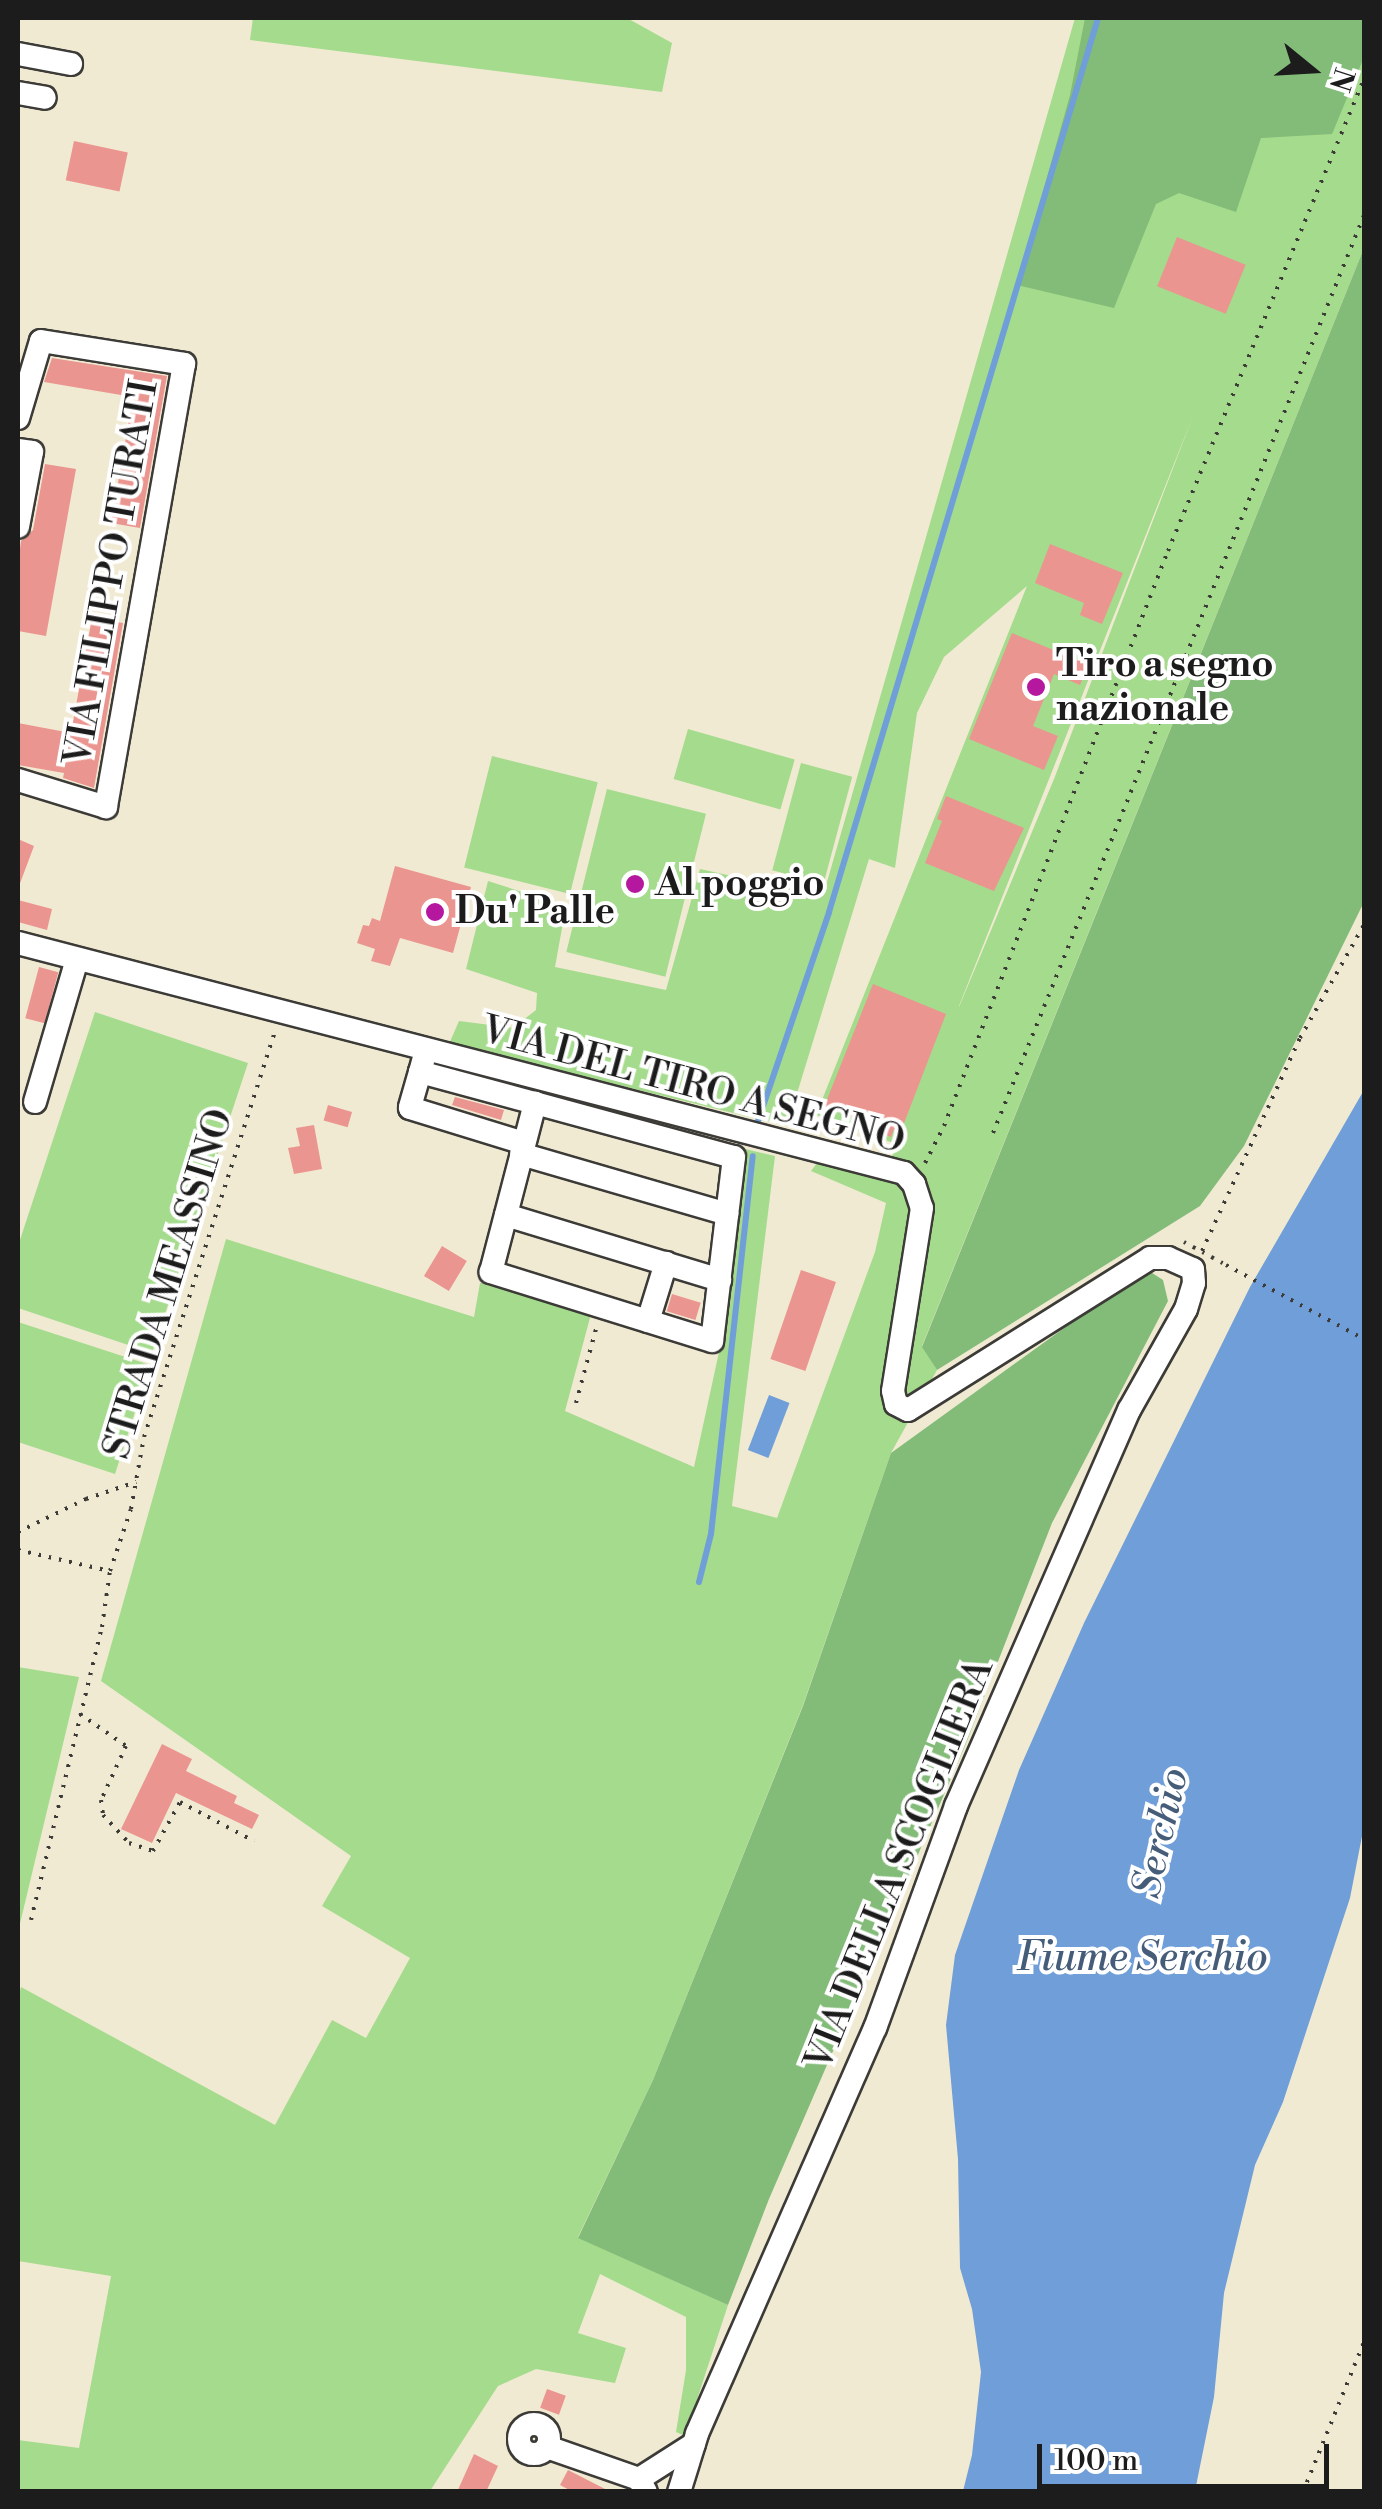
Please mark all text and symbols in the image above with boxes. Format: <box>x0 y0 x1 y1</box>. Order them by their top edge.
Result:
north arrow <box>1262 20 1362 120</box>
text: N <box>1321 63 1361 95</box>
street label: VIA FILIPPO TURATI <box>56 377 168 769</box>
place label: Tiro a segno nazionale <box>1056 642 1274 732</box>
marker: Tiro a segno nazionale <box>1025 676 1047 698</box>
place label: Al poggio <box>655 861 825 907</box>
marker: Al poggio <box>624 873 646 895</box>
place label: Du' Palle <box>455 889 615 935</box>
marker: Du' Palle <box>424 901 446 923</box>
street label: VIA DEL TIRO A SEGNO <box>476 1008 910 1164</box>
street label: STRADA MEASSINO <box>94 1104 244 1464</box>
street label: VIA DELLA SCOGLIERA <box>796 1653 1004 2077</box>
water label: Serchio <box>1123 1764 1199 1902</box>
water label: Fiume Serchio <box>1017 1934 1267 1982</box>
scale bar <box>1042 2424 1334 2486</box>
text: 100 m <box>1054 2442 1138 2480</box>

